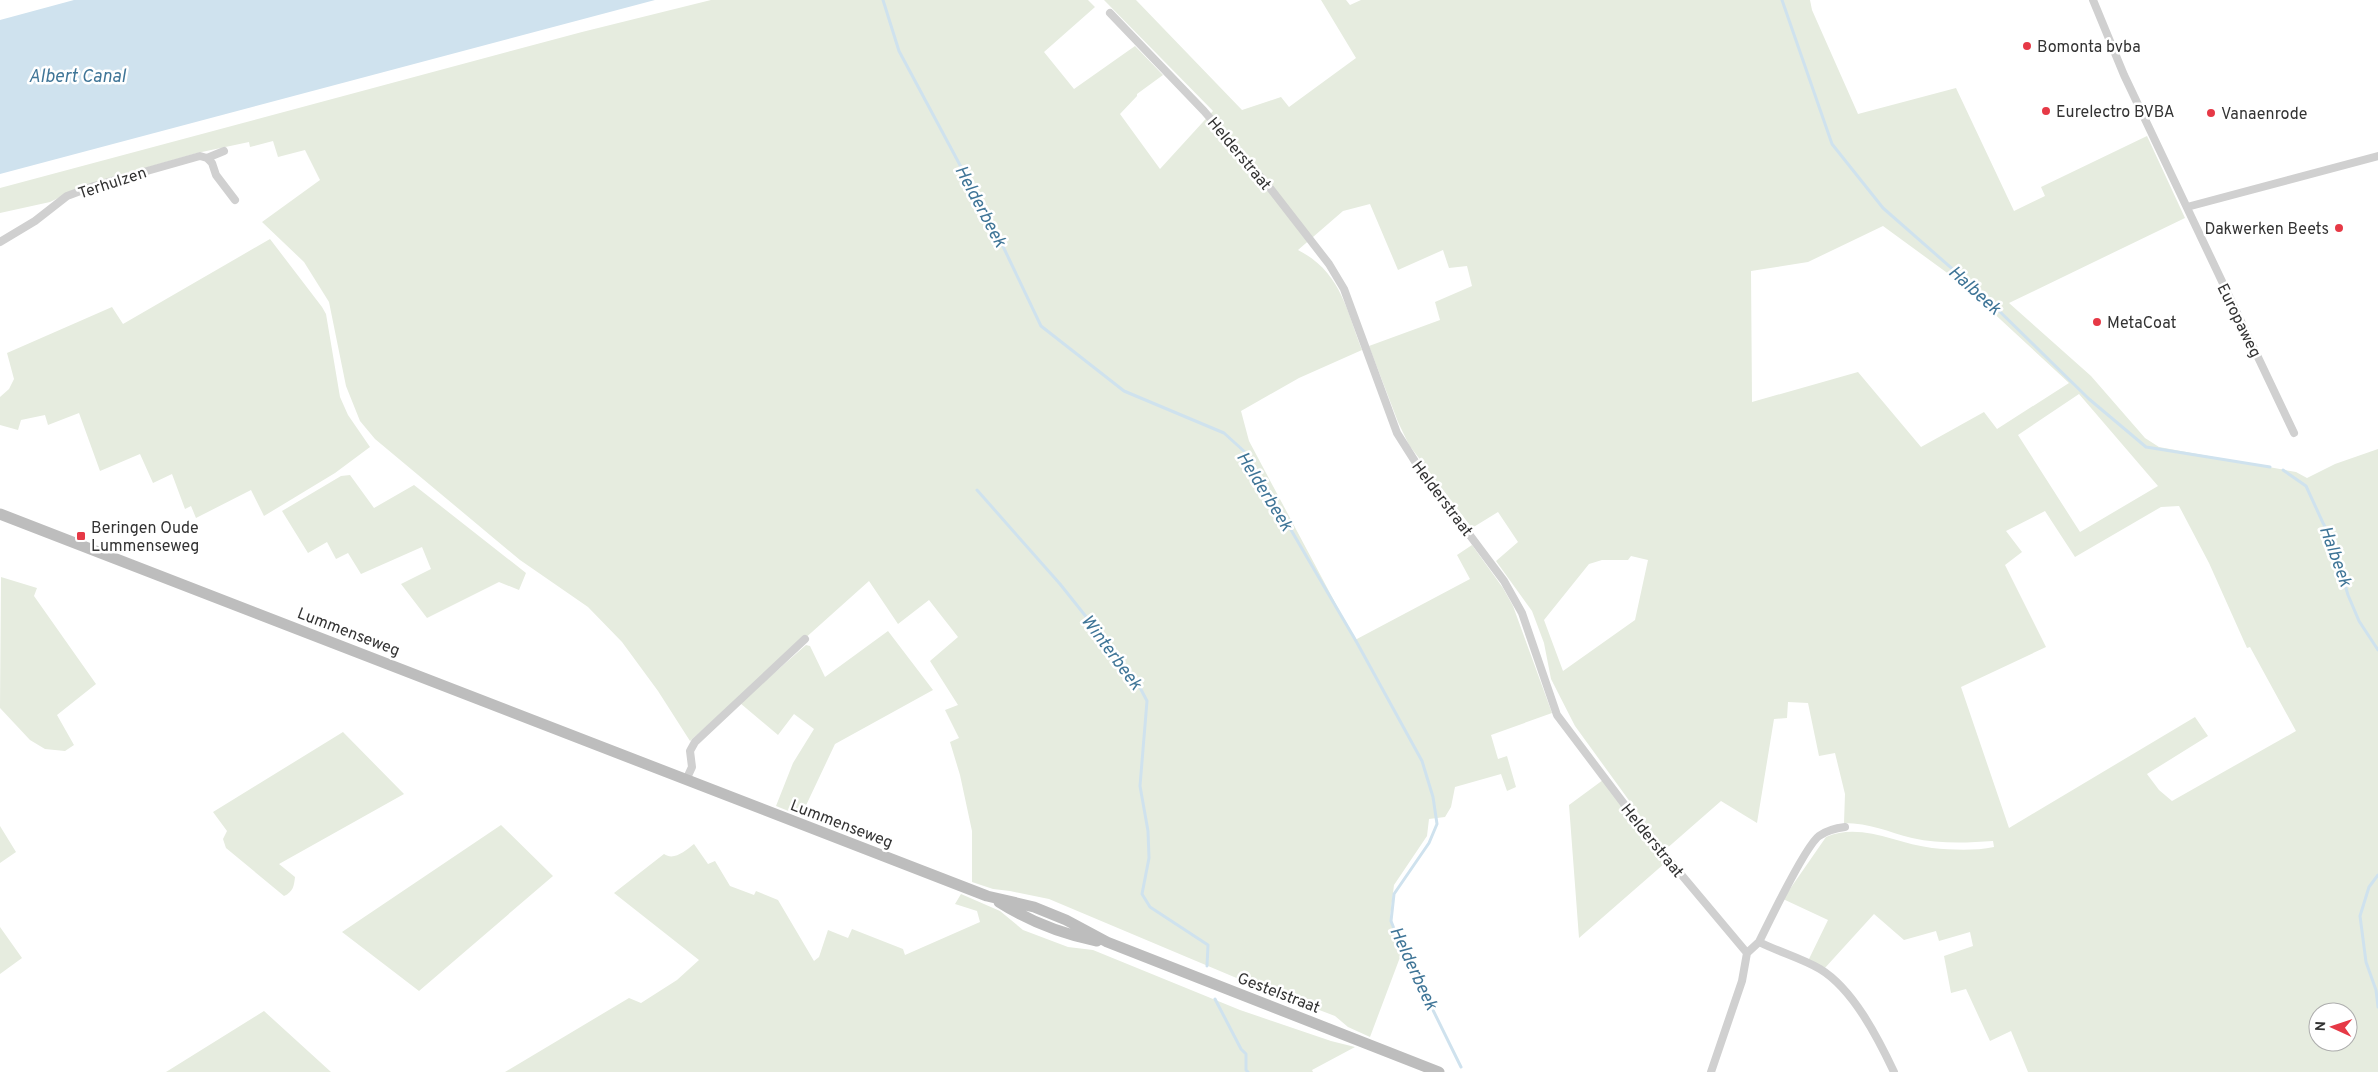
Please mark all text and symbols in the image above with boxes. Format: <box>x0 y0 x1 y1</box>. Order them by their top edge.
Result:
place label: Bomonta bvba <box>2037 38 2141 58</box>
marker: Bomonta bvba <box>2021 40 2033 52</box>
water label: Albert Canal <box>28 66 127 89</box>
place label: Eurelectro BVBA <box>2056 103 2175 123</box>
marker: Eurelectro BVBA <box>2040 105 2052 117</box>
place label: Vanaenrode <box>2221 105 2307 125</box>
marker: Vanaenrode <box>2205 107 2217 119</box>
street label: Helderstraat <box>1202 114 1275 195</box>
water label: Helderbeek <box>949 162 1011 252</box>
street label: Terhulzen <box>76 163 149 204</box>
place label: Dakwerken Beets <box>2205 220 2329 240</box>
marker: Dakwerken Beets <box>2333 222 2345 234</box>
water label: Halbeek <box>1943 261 2006 321</box>
street label: Europaweg <box>2212 280 2265 361</box>
place label: MetaCoat <box>2107 314 2176 334</box>
marker: MetaCoat <box>2091 316 2103 328</box>
water label: Helderbeek <box>1230 448 1298 537</box>
street label: Helderstraat <box>1407 458 1476 541</box>
place label: Beringen Oude Lummenseweg <box>91 519 199 557</box>
water label: Halbeek <box>2313 523 2357 591</box>
marker: Beringen Oude Lummenseweg <box>75 530 87 542</box>
street label: Lummenseweg <box>294 604 402 662</box>
water label: Winterbeek <box>1075 611 1147 696</box>
street label: Lummenseweg <box>787 796 895 854</box>
street label: Helderstraat <box>1616 800 1687 882</box>
water label: Helderbeek <box>1383 923 1442 1015</box>
street label: Gestelstraat <box>1234 969 1322 1019</box>
north arrow <box>2308 1002 2358 1052</box>
text: N <box>2313 1021 2330 1032</box>

